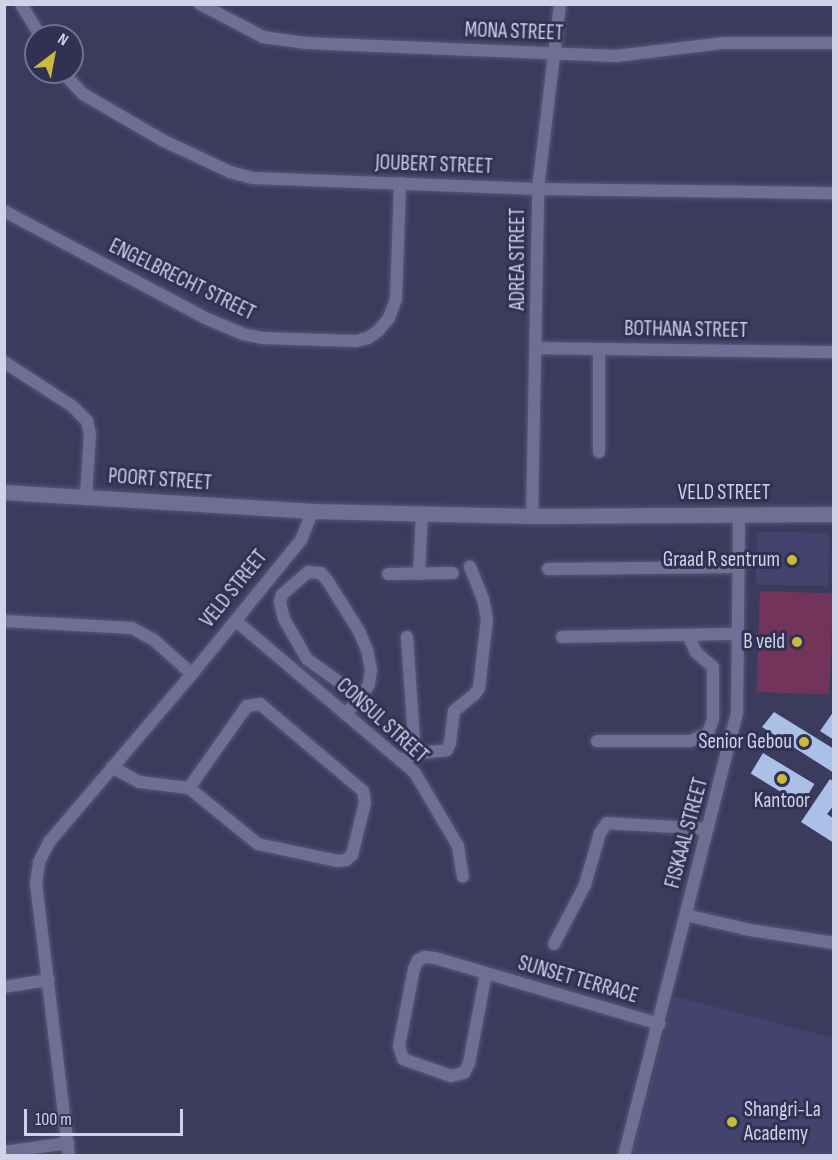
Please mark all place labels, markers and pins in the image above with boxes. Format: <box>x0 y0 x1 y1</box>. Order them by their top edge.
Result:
place label: Graad R sentrum <box>663 547 780 573</box>
marker: Graad R sentrum <box>785 553 799 567</box>
place label: B veld <box>743 629 785 655</box>
marker: B veld <box>790 635 804 649</box>
place label: Senior Gebou <box>698 729 792 755</box>
marker: Senior Gebou <box>797 735 811 749</box>
marker: Kantoor <box>775 772 789 786</box>
place label: Kantoor <box>754 788 810 814</box>
place label: Shangri-La Academy <box>744 1097 821 1147</box>
marker: Shangri-La Academy <box>725 1115 739 1129</box>

